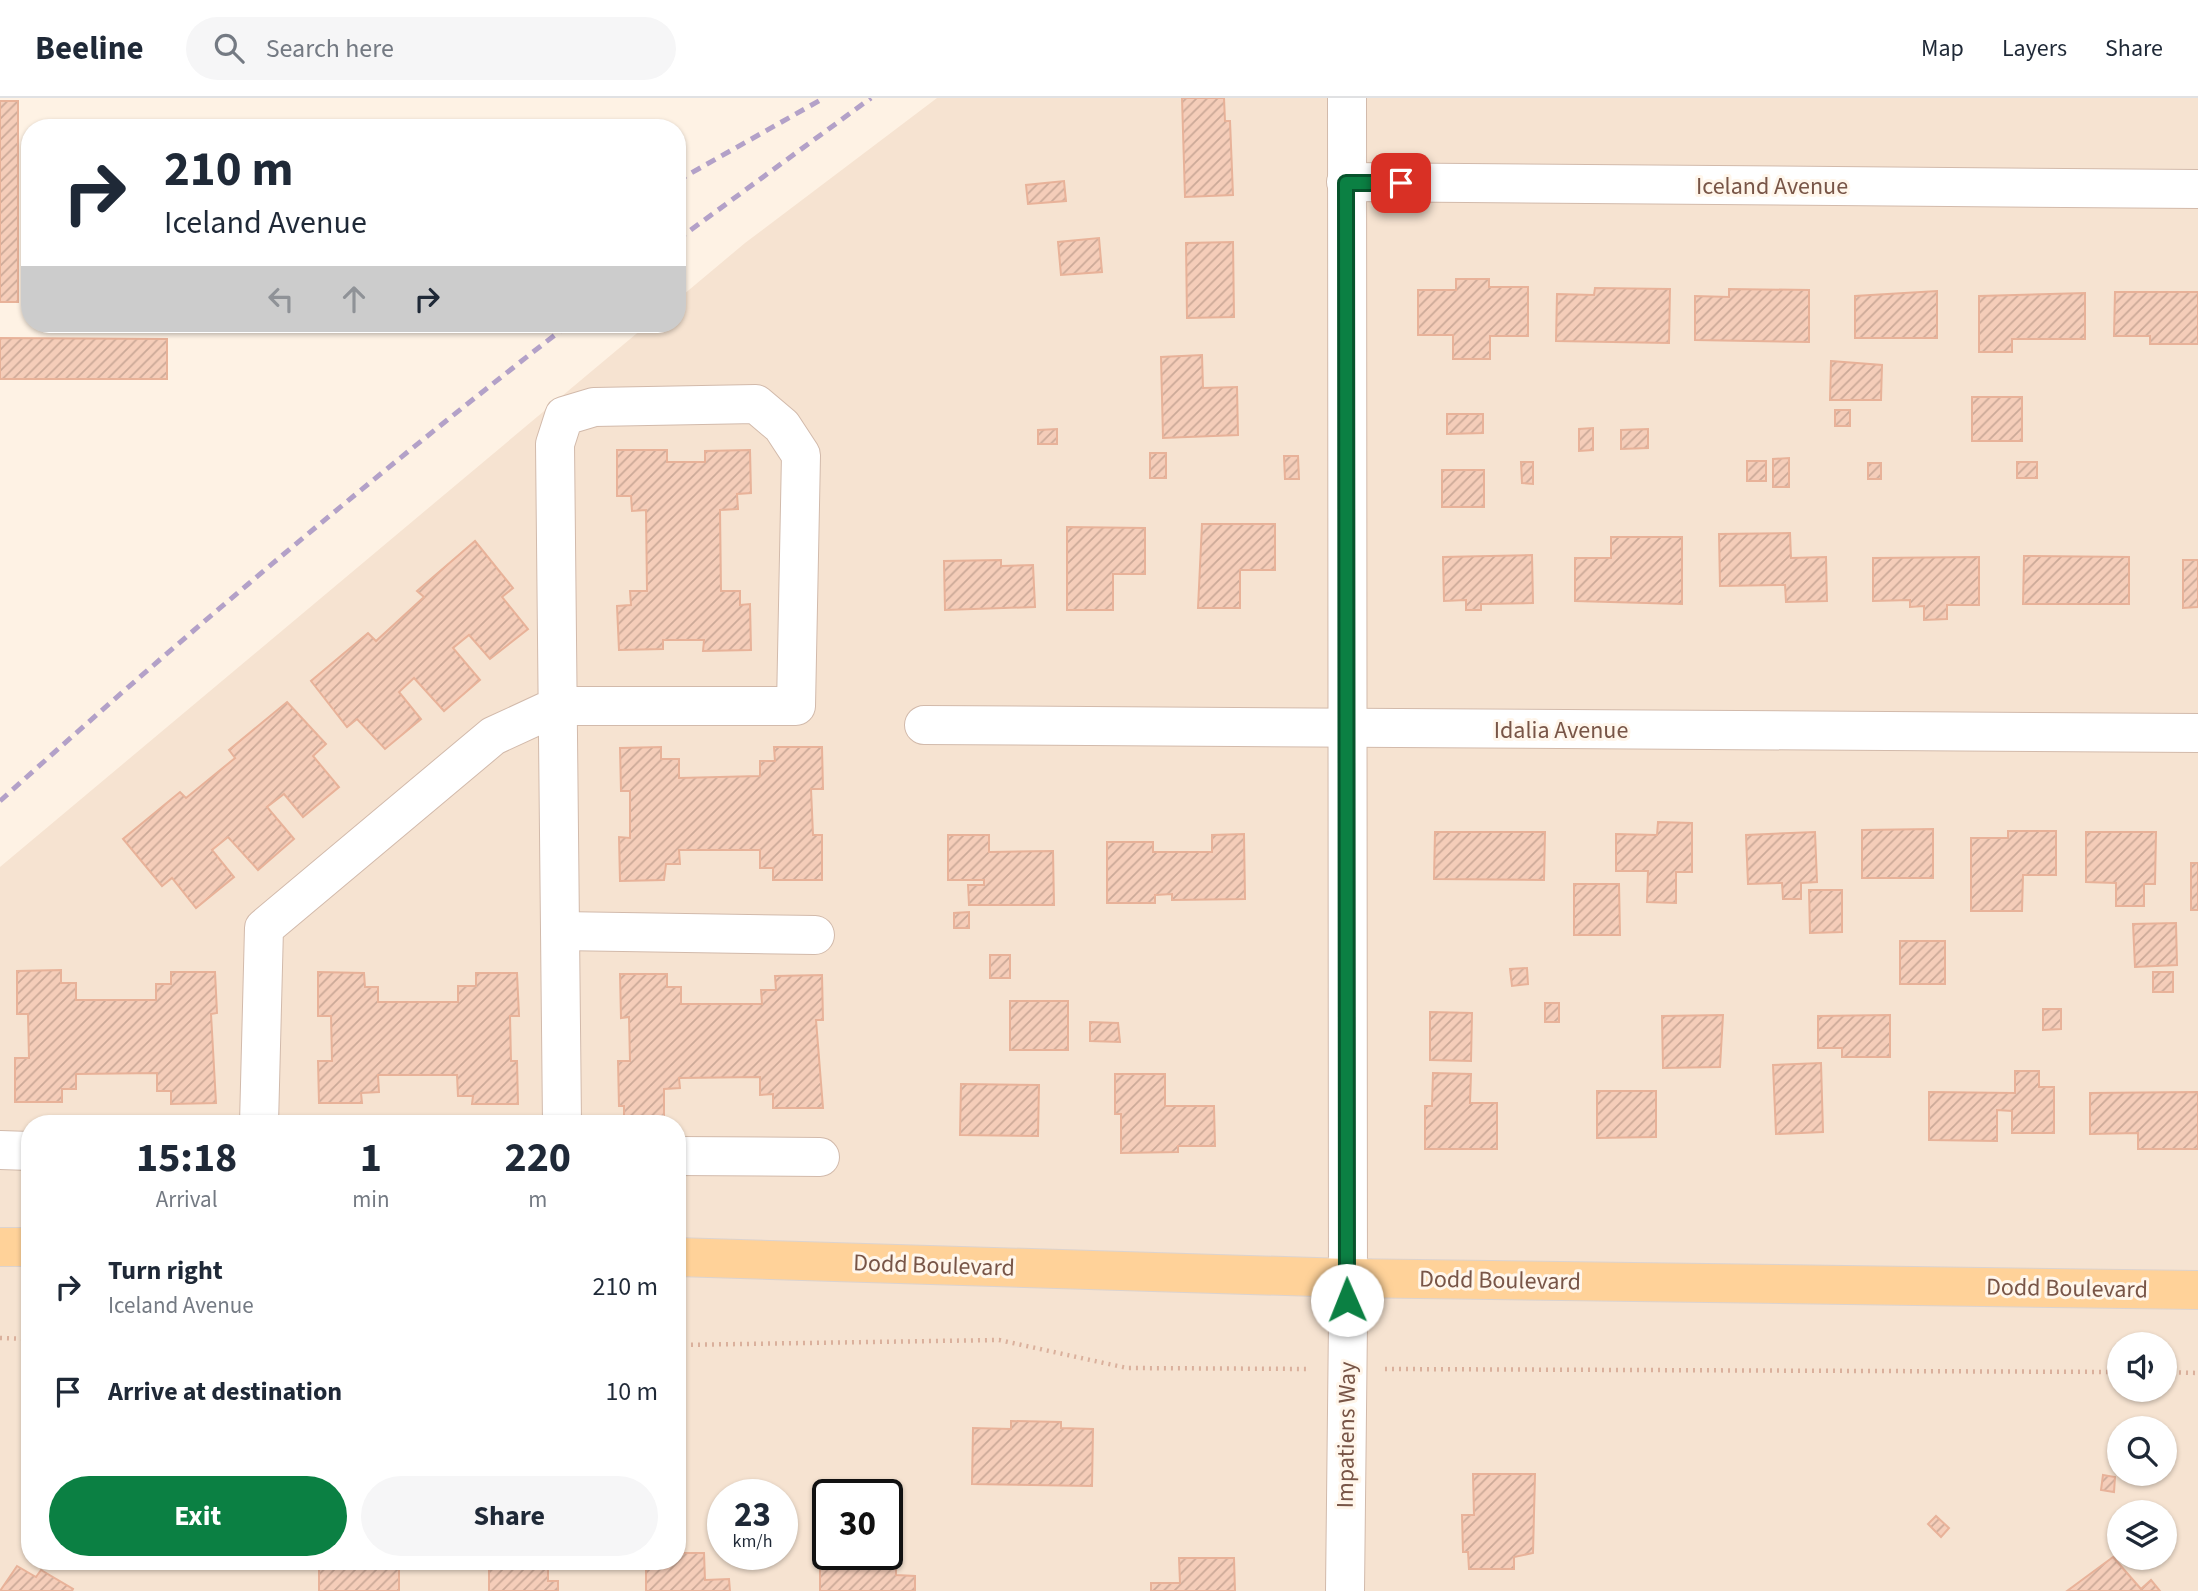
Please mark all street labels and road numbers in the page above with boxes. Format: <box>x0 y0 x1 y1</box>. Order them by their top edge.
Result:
street label: Iceland Avenue <box>1696 169 1848 204</box>
street label: Idalia Avenue <box>1494 713 1628 748</box>
street label: Dodd Boulevard <box>853 1245 1015 1286</box>
street label: Dodd Boulevard <box>1419 1262 1581 1299</box>
street label: Dodd Boulevard <box>1986 1270 2148 1307</box>
street label: Impatiens Way <box>1328 1361 1365 1509</box>

